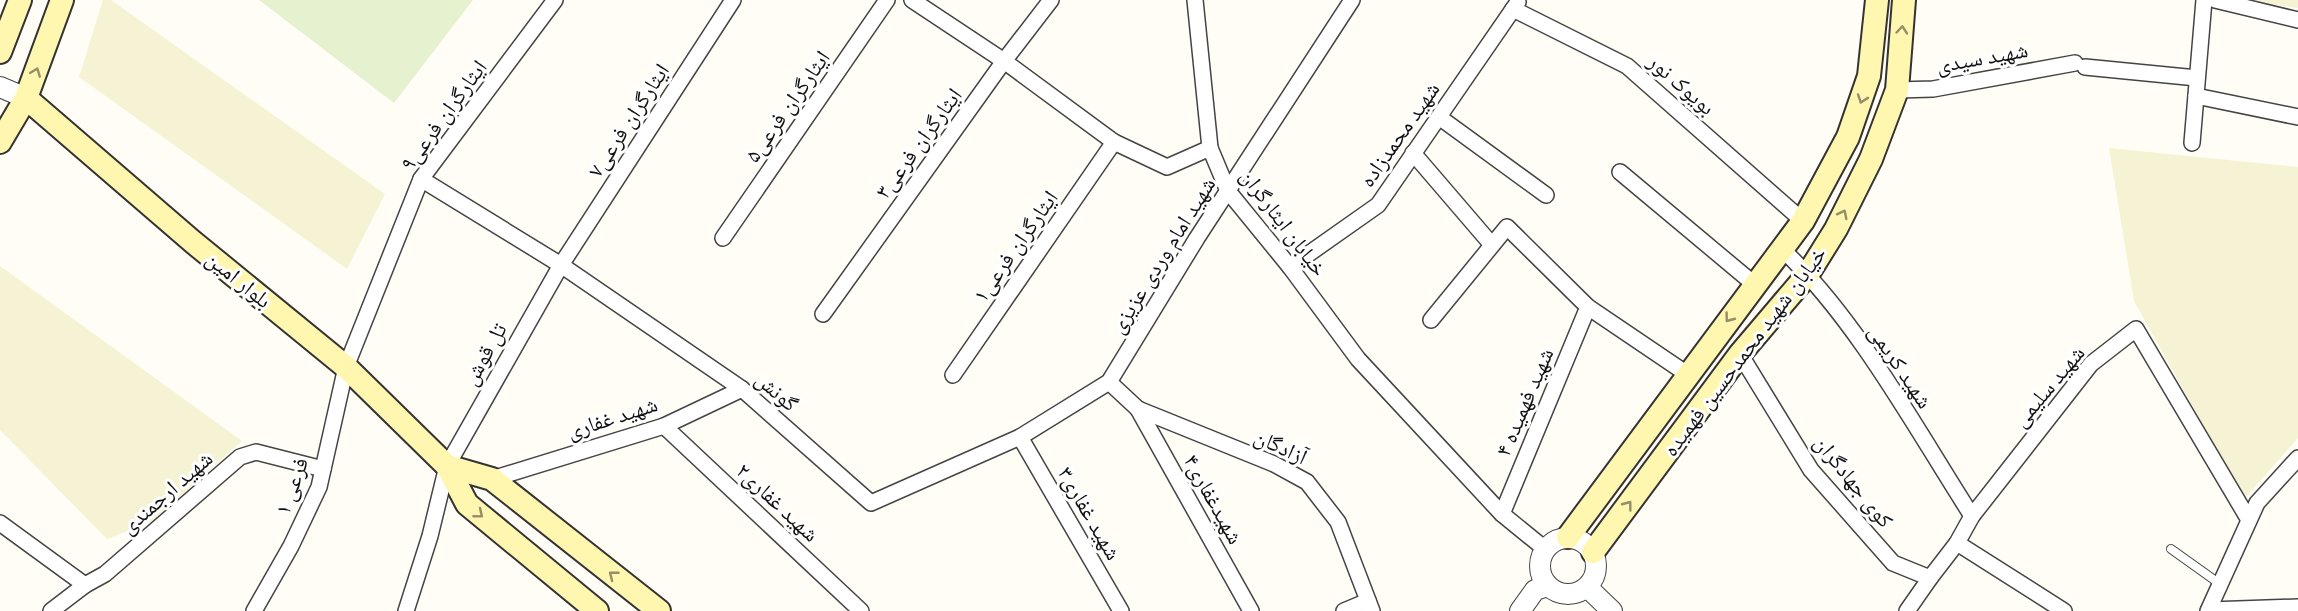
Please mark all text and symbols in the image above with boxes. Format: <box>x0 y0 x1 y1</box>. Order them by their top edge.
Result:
one-way arrow <box>1895 26 1908 35</box>
street label: شهید سیدی <box>1934 36 2030 79</box>
street label: ایثارگران فرعی۵ <box>739 45 836 167</box>
street label: بویوک نور <box>1642 47 1721 121</box>
street label: ایثارگران فرعی۹ <box>394 55 493 176</box>
street label: ایثارگران فرعی۷ <box>582 58 675 182</box>
one-way arrow <box>29 67 41 78</box>
street label: شهید محمدزاده <box>1353 76 1446 192</box>
street label: ایثارگران فرعی۳ <box>869 83 968 204</box>
one-way arrow <box>1856 93 1869 104</box>
street label: خیابان ایثارگران <box>1234 163 1333 281</box>
street label: شهید امام وردی عزیزی <box>1103 172 1222 339</box>
street label: ایثارگران فرعی۱ <box>967 185 1064 307</box>
one-way arrow <box>1836 209 1848 220</box>
street label: خیابان شهید محمدحسین فهمیده <box>1657 241 1832 462</box>
street label: بلوار امین <box>200 245 277 314</box>
one-way arrow <box>1725 311 1736 322</box>
street label: تل قوش <box>456 318 513 390</box>
street label: شهید کریمی <box>1863 319 1939 414</box>
street label: شهید سلیمی <box>2006 340 2090 433</box>
street label: شهید فهمیده ۴ <box>1490 344 1559 460</box>
street label: گونش <box>750 365 804 417</box>
street label: شهید غفاری <box>564 390 661 445</box>
street label: آزادگان <box>1250 422 1312 471</box>
street label: کوی جهادگران <box>1808 430 1899 533</box>
street label: شهید ارجمندی <box>115 445 218 540</box>
street label: شهیدغفاری۴ <box>1178 450 1249 549</box>
street label: فرعی ۱ <box>269 454 314 519</box>
street label: شهید غفاری۲ <box>731 457 825 547</box>
street label: شهید غفاری۳ <box>1052 462 1127 565</box>
one-way arrow <box>1621 500 1632 511</box>
one-way arrow <box>472 507 483 518</box>
one-way arrow <box>609 571 620 582</box>

